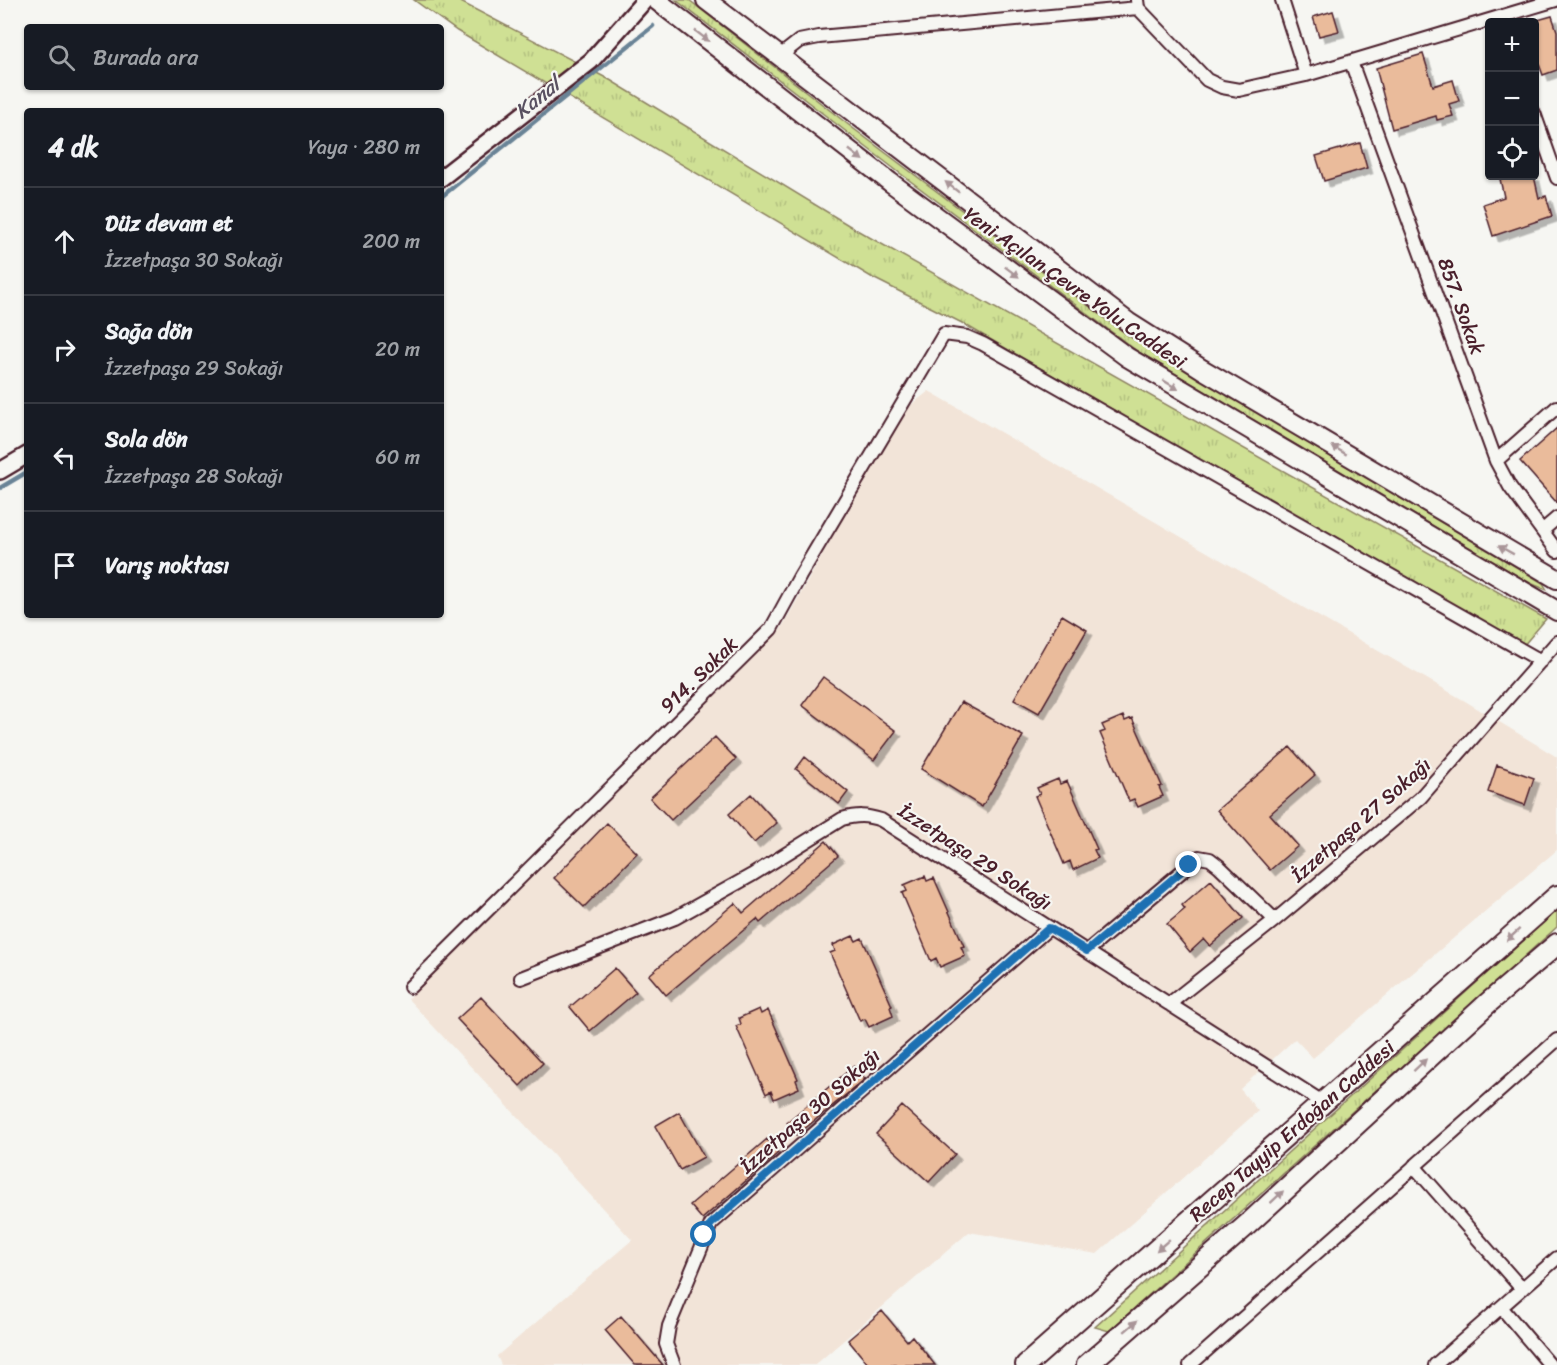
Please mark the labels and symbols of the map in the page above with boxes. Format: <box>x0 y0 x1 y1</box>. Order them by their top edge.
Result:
one-way arrow <box>694 29 709 41</box>
water label: Kanal <box>505 64 573 129</box>
one-way arrow <box>848 149 864 162</box>
one-way arrow <box>945 182 960 194</box>
street label: Yeni Açılan Çevre Yolu Caddesi <box>956 198 1195 379</box>
street label: 857. Sokak <box>1427 253 1495 360</box>
one-way arrow <box>1004 266 1019 278</box>
one-way arrow <box>1163 379 1179 390</box>
one-way arrow <box>1330 445 1347 455</box>
one-way arrow <box>1498 545 1514 556</box>
street label: 914. Sokak <box>651 628 747 722</box>
street label: İzzetpaşa 27 Sokağı <box>1282 749 1439 892</box>
street label: İzzetpaşa 29 Sokağı <box>890 793 1059 920</box>
route end <box>1175 851 1201 877</box>
one-way arrow <box>1506 928 1521 941</box>
street label: Recep Tayyip Erdoğan Caddesi <box>1181 1031 1403 1231</box>
street label: İzzetpaşa 30 Sokağı <box>731 1039 889 1183</box>
one-way arrow <box>1412 1059 1427 1072</box>
one-way arrow <box>1269 1190 1284 1204</box>
route start <box>690 1221 716 1247</box>
one-way arrow <box>1156 1238 1171 1251</box>
one-way arrow <box>1123 1320 1138 1333</box>

